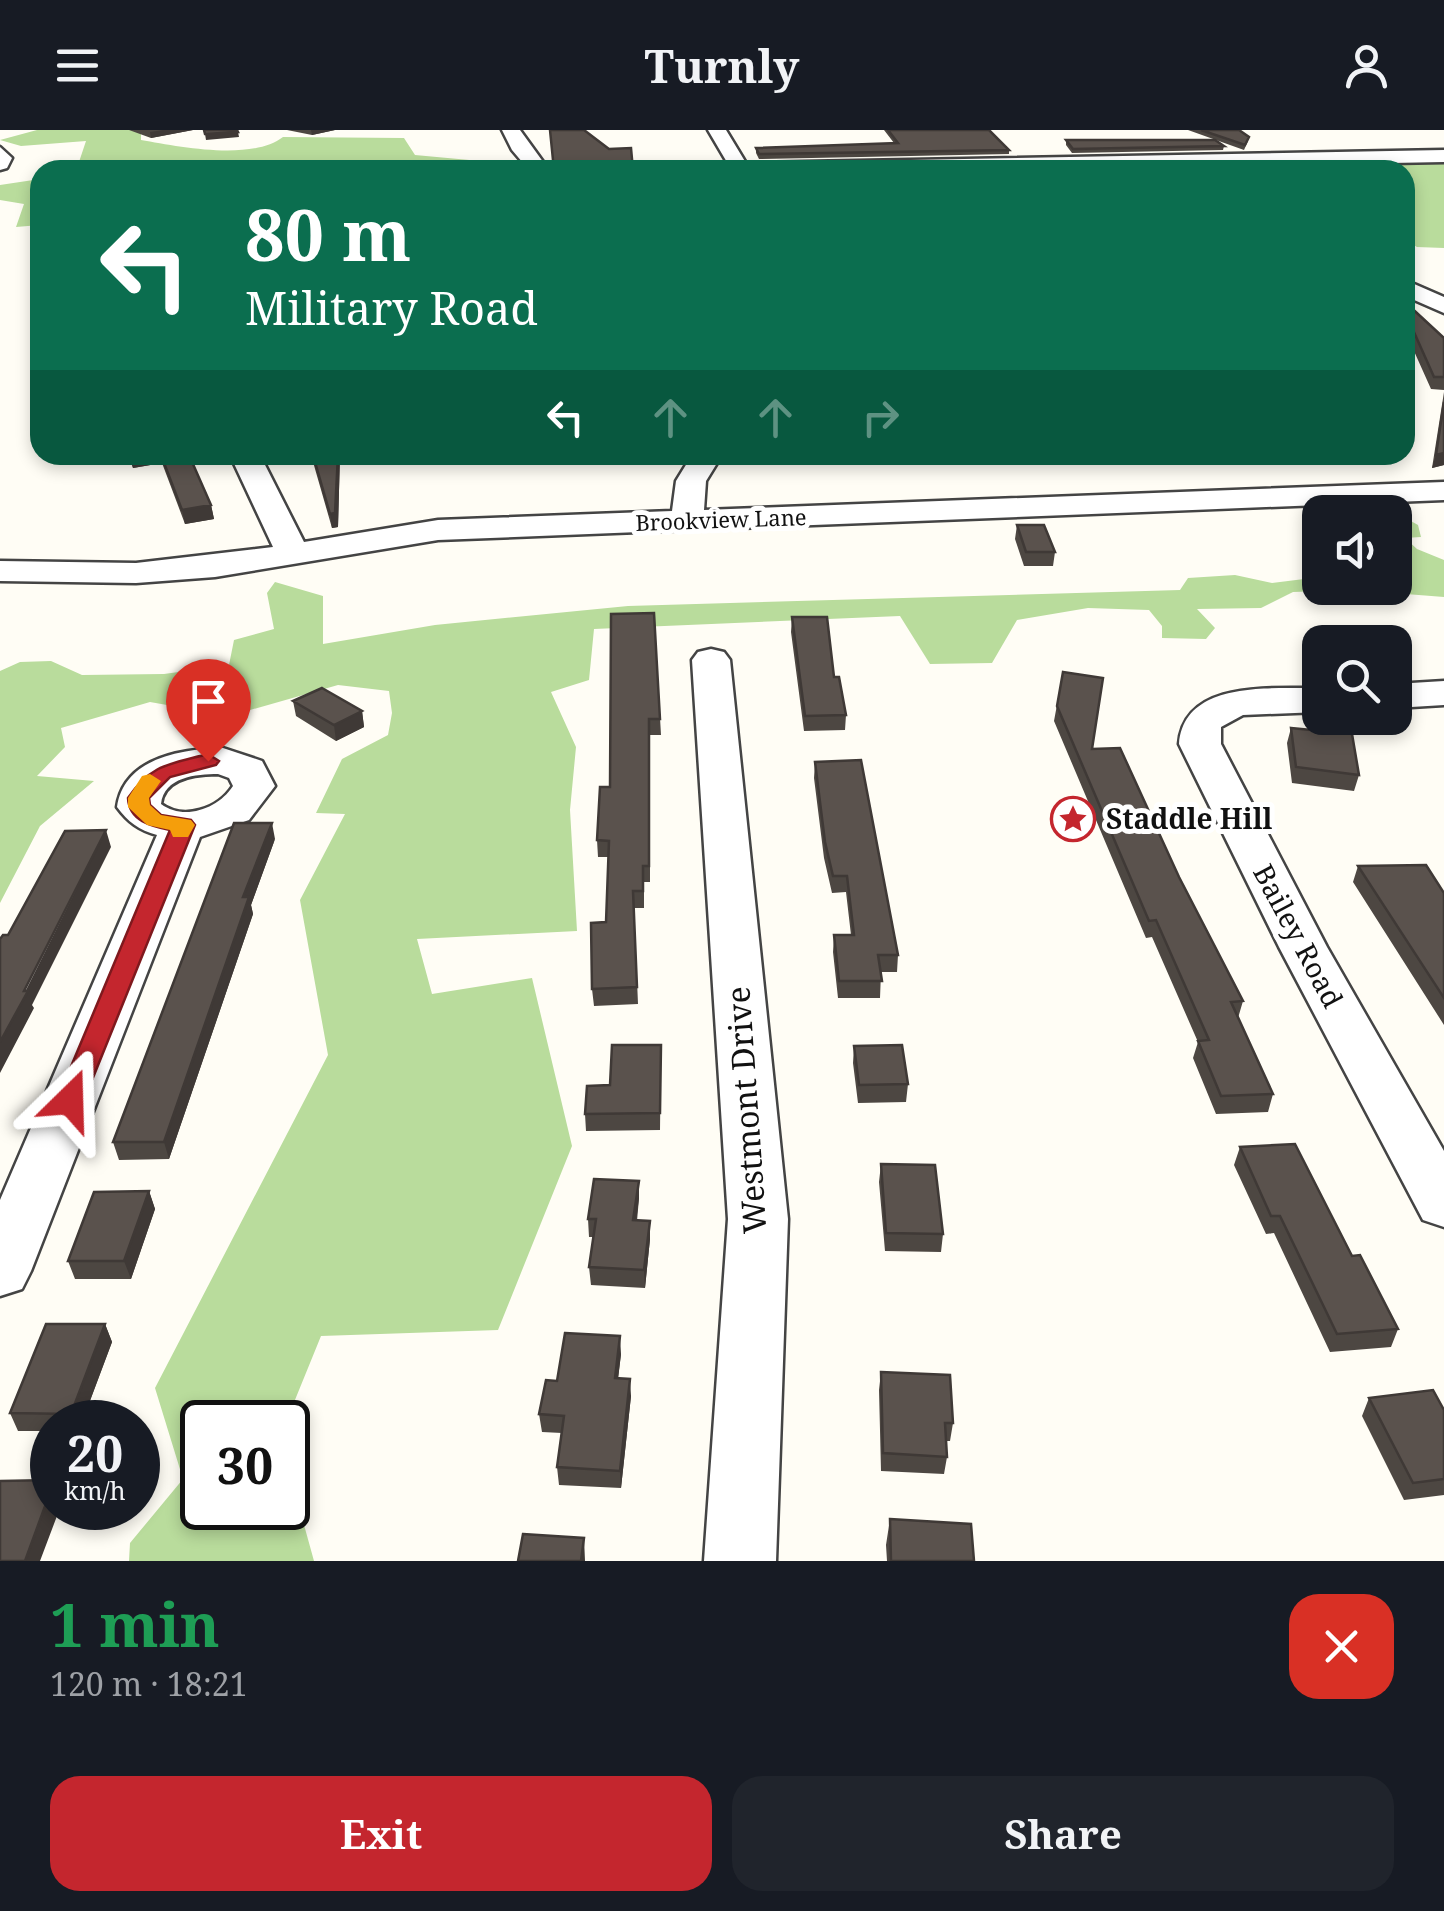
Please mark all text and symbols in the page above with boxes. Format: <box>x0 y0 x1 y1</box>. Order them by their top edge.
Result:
text: Turnly <box>645 35 799 96</box>
icon: menu <box>50 38 105 93</box>
icon: person <box>1339 38 1394 93</box>
text: 80 m <box>245 186 411 282</box>
icon: left <box>80 200 210 330</box>
text: Military Road <box>245 277 538 338</box>
icon: left <box>538 390 593 445</box>
icon: ahead <box>643 390 698 445</box>
icon: ahead <box>748 390 803 445</box>
icon: right <box>853 390 908 445</box>
map controls <box>1302 495 1412 735</box>
button: sound <box>1302 495 1412 605</box>
street label: Brookview Lane <box>635 501 807 537</box>
button: search <box>1302 625 1412 735</box>
pin <box>166 659 251 762</box>
icon: arrive <box>181 674 236 729</box>
place icon: Staddle Hill <box>1050 796 1096 842</box>
place label: Staddle Hill <box>1106 799 1272 837</box>
street label: Bailey Road <box>1245 857 1353 1014</box>
street label: Westmont Drive <box>715 985 776 1235</box>
position arrow <box>18 1048 122 1152</box>
speed limit sign: 30 <box>180 1400 310 1530</box>
text: 20 <box>67 1419 123 1487</box>
text: km/h <box>64 1473 126 1507</box>
text: 1 min <box>50 1583 220 1665</box>
button: close <box>1289 1594 1394 1699</box>
text: 120 m · 18:21 <box>50 1662 248 1705</box>
button: Exit <box>50 1776 712 1891</box>
button: Share <box>732 1776 1394 1891</box>

